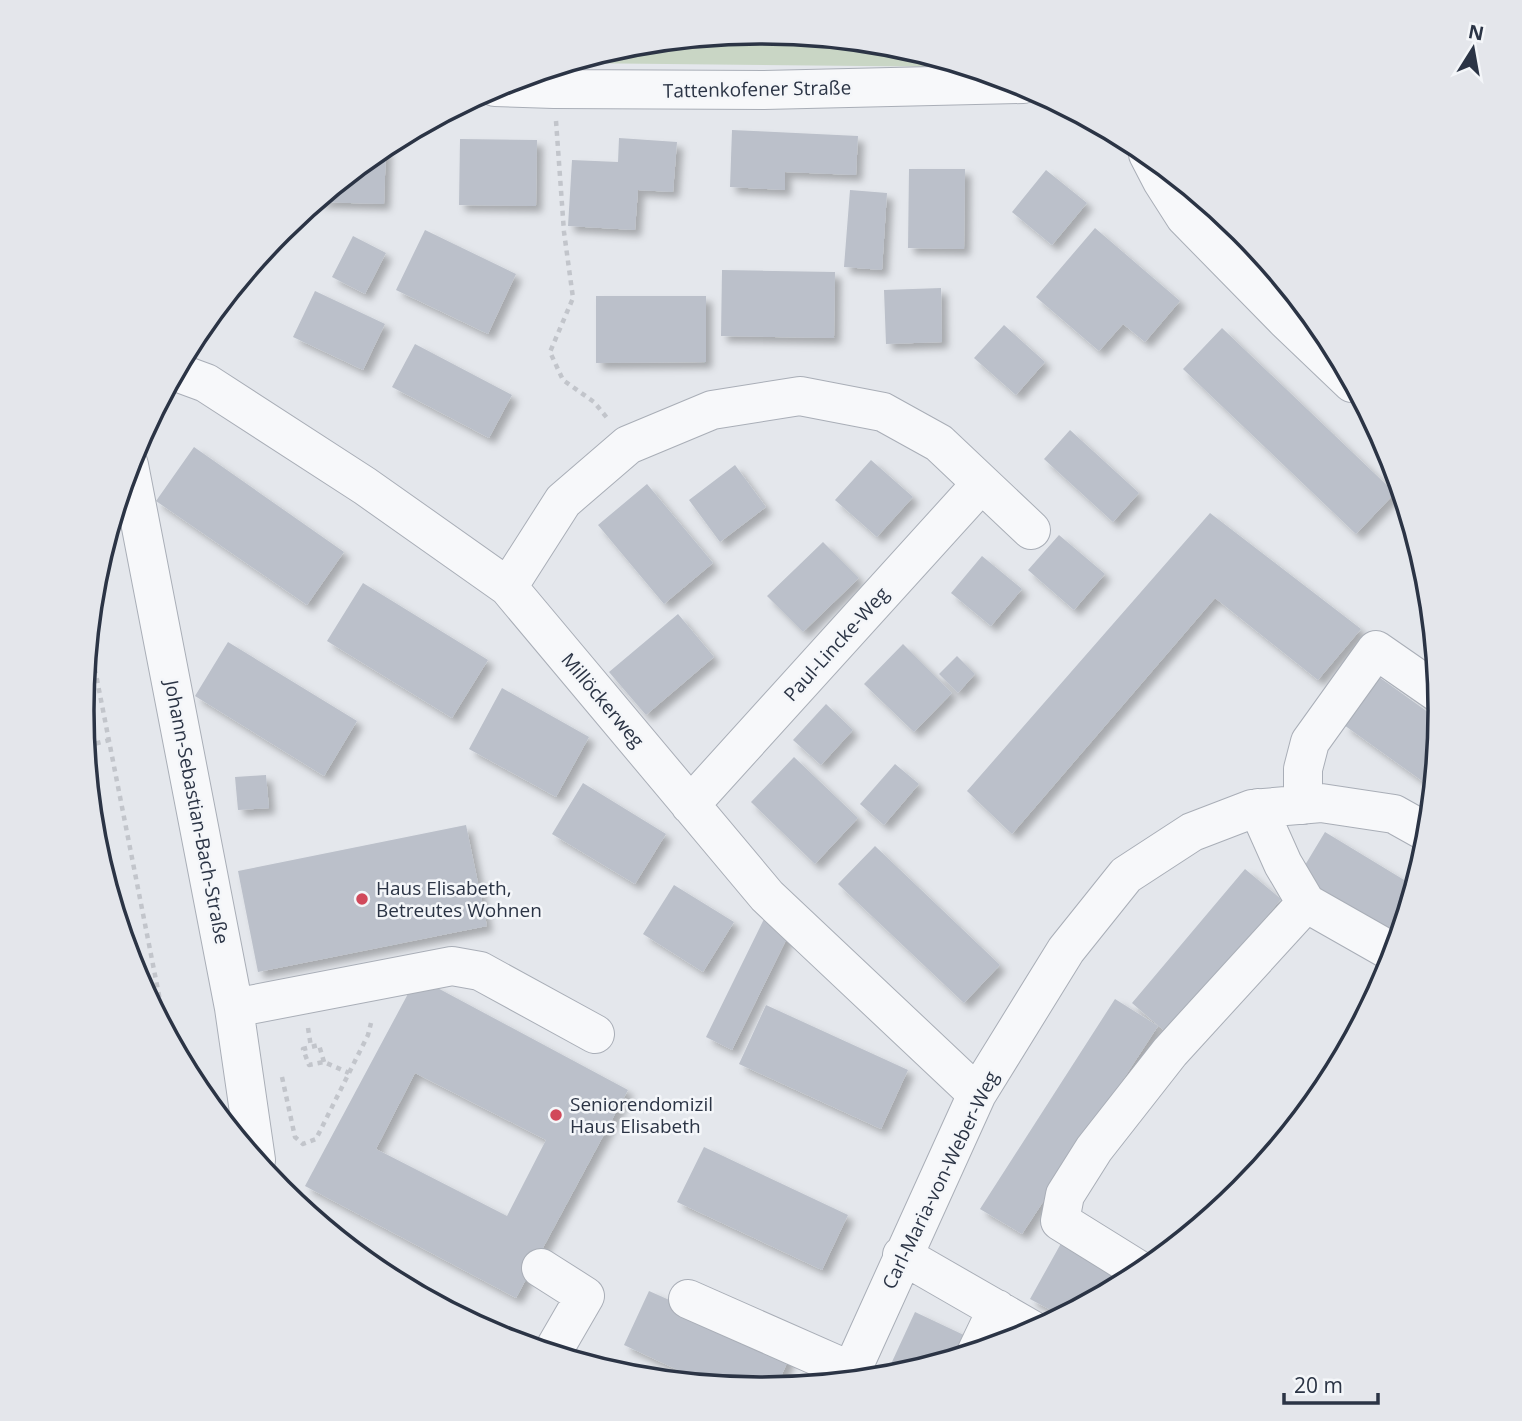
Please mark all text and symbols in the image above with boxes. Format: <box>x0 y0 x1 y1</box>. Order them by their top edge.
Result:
north arrow <box>1438 14 1508 84</box>
text: N <box>1466 18 1486 47</box>
street label: Tattenkofener Straße <box>663 74 851 104</box>
street label: Paul-Lincke-Weg <box>778 581 894 707</box>
street label: Millöckerweg <box>556 647 650 753</box>
street label: Johann-Sebastian-Bach-Straße <box>158 676 235 946</box>
place label: Haus Elisabeth, Betreutes Wohnen <box>376 875 542 923</box>
marker: Haus Elisabeth, Betreutes Wohnen <box>354 891 370 907</box>
street label: Carl-Maria-von-Weber-Weg <box>876 1067 1004 1293</box>
place label: Seniorendomizil Haus Elisabeth <box>570 1091 713 1139</box>
marker: Seniorendomizil Haus Elisabeth <box>548 1107 564 1123</box>
scale bar <box>1284 1362 1378 1406</box>
text: 20 m <box>1294 1371 1343 1399</box>

